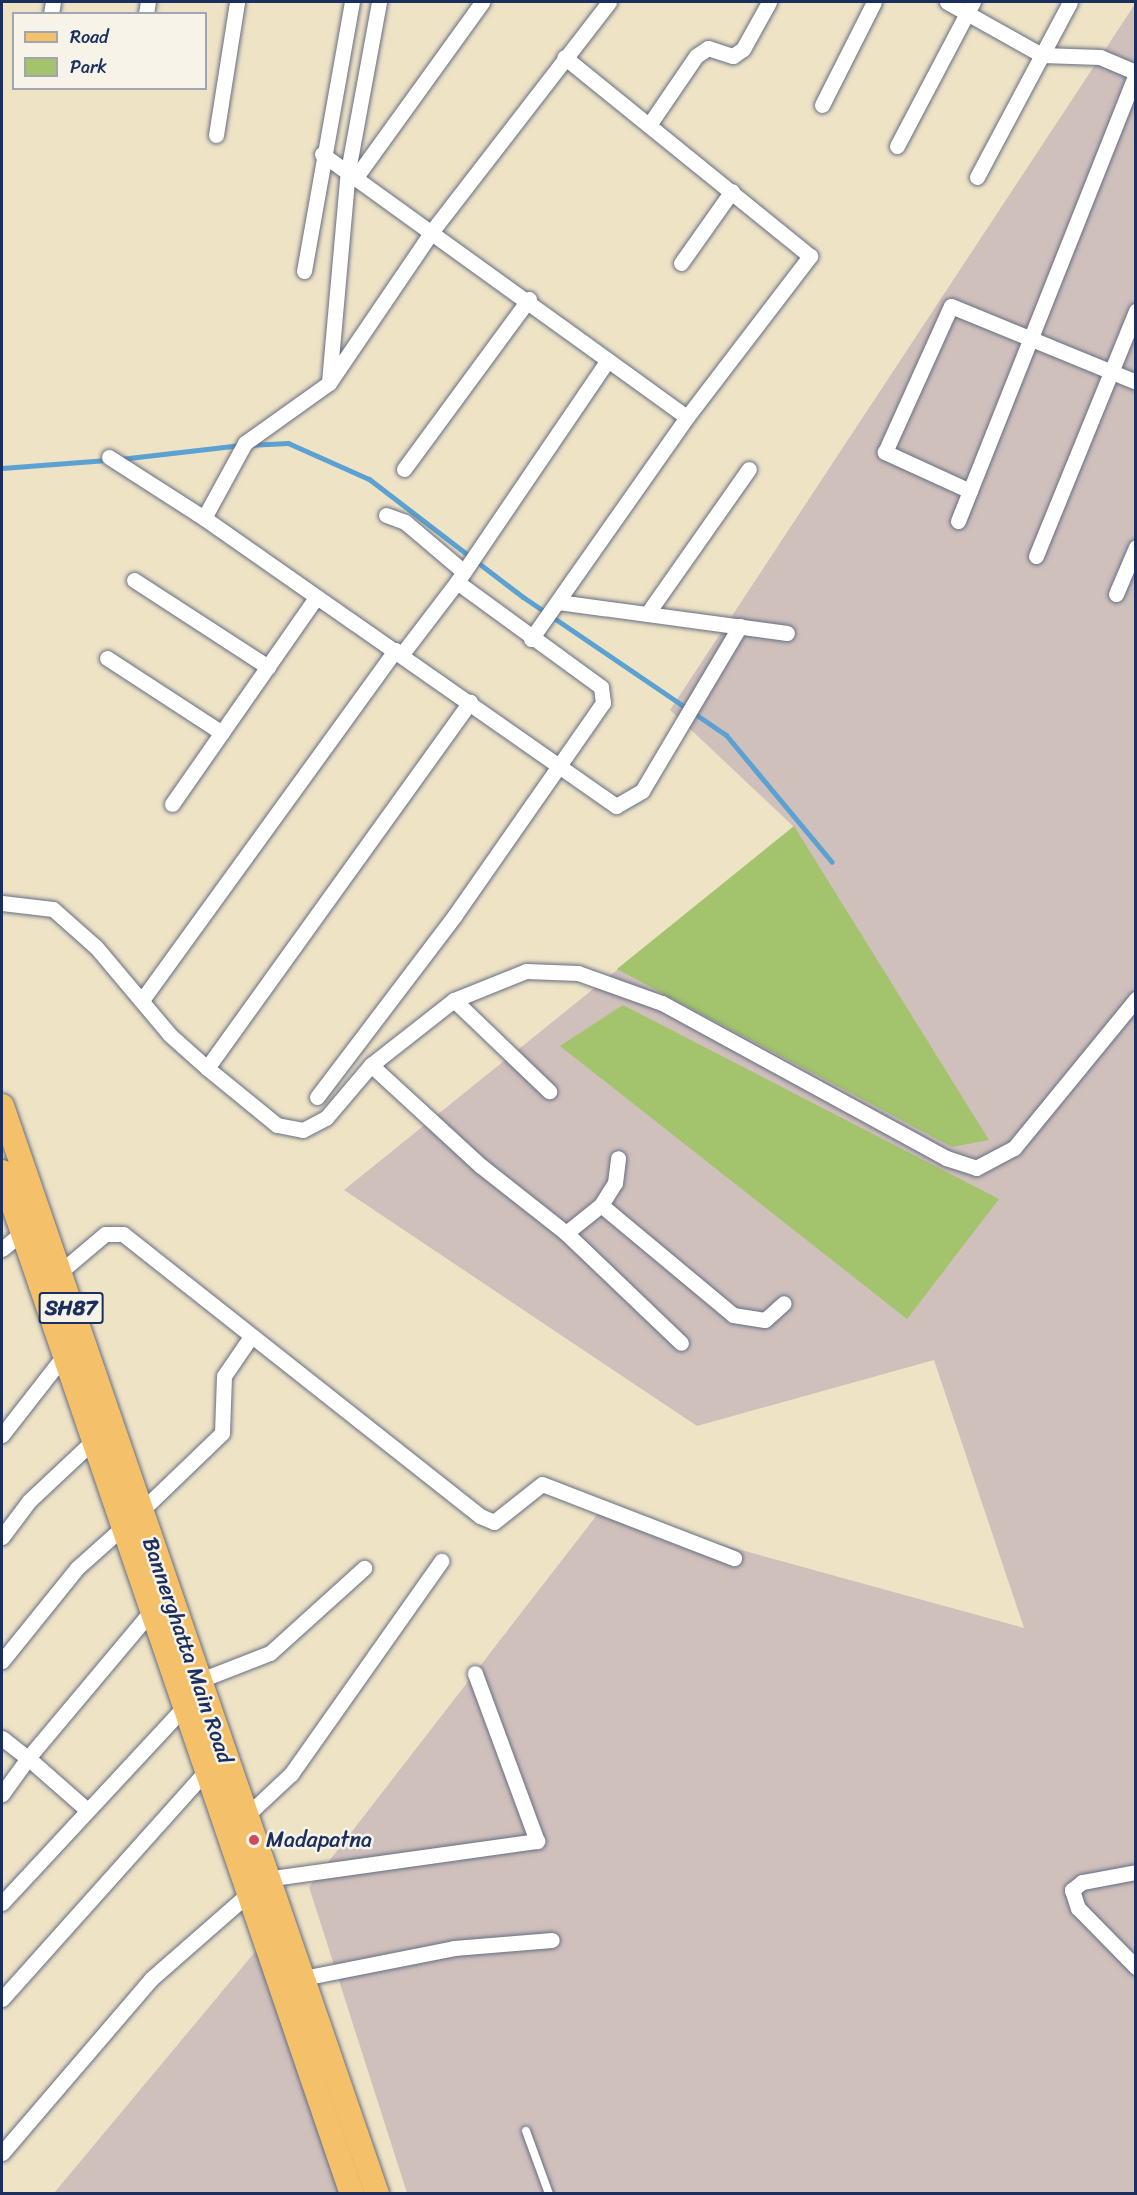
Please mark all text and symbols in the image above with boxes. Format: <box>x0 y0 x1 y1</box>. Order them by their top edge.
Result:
legend <box>12 12 207 90</box>
text: Road <box>70 21 109 53</box>
text: Park <box>70 51 107 83</box>
road number: SH87 <box>38 1290 104 1326</box>
street label: Bannerghatta Main Road <box>137 1533 239 1767</box>
place label: Madapatna <box>266 1827 372 1853</box>
marker: Madapatna <box>247 1833 261 1847</box>

